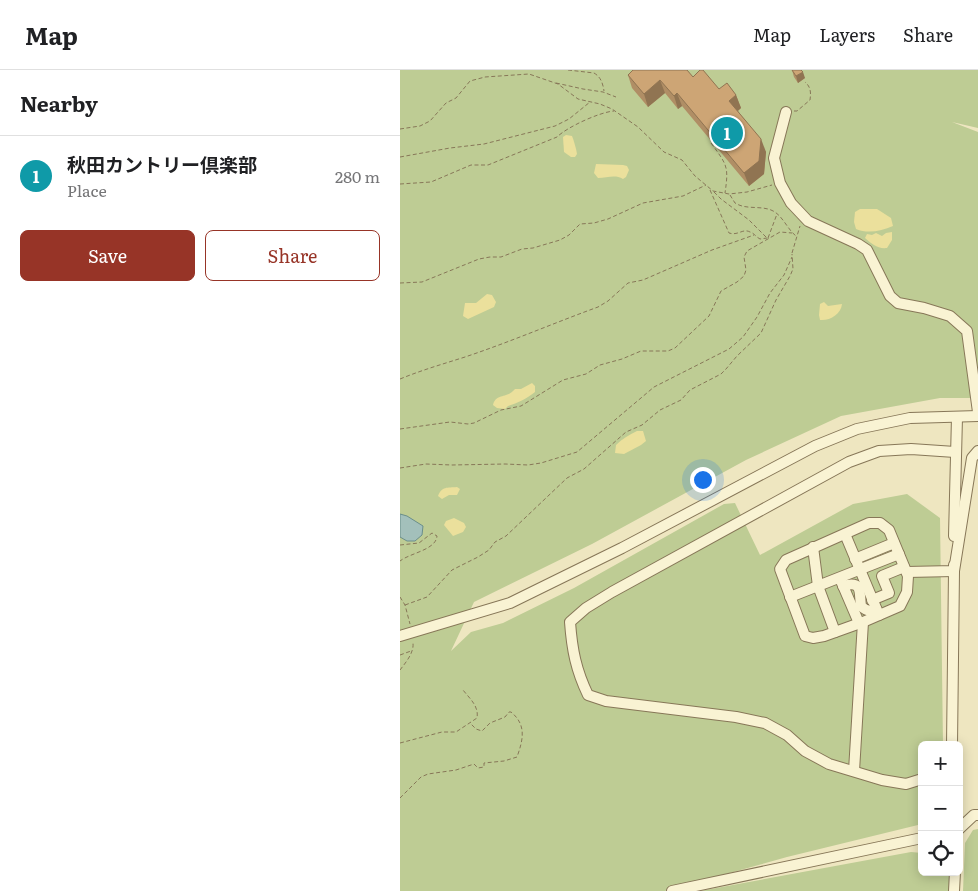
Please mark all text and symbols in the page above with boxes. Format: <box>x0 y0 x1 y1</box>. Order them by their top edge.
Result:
text: Map <box>25 17 78 52</box>
text: Map <box>753 21 791 48</box>
text: Layers <box>819 21 875 48</box>
text: Share <box>903 21 953 48</box>
text: Nearby <box>20 87 98 118</box>
pin: 1 <box>711 114 743 152</box>
text: 秋田カントリー倶楽部 <box>67 150 257 178</box>
text: 1 <box>33 164 39 188</box>
text: 280 m <box>335 164 380 188</box>
text: Place <box>67 178 107 202</box>
button: Save <box>20 230 195 281</box>
button: Share <box>205 230 380 281</box>
your location <box>690 467 716 493</box>
map controls <box>918 741 963 876</box>
button: + <box>918 741 963 786</box>
button: − <box>918 786 963 831</box>
button: locate <box>918 831 963 876</box>

